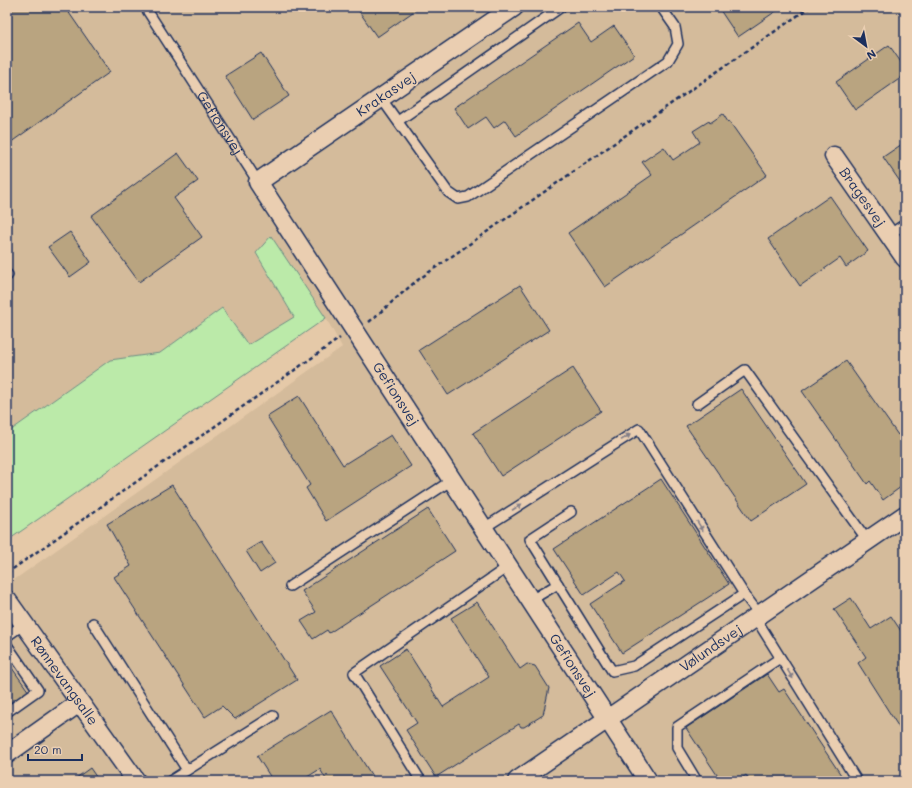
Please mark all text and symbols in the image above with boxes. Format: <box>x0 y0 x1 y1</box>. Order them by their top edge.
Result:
north arrow <box>846 26 886 66</box>
text: N <box>864 46 879 63</box>
street label: Krakasvej <box>352 67 419 120</box>
street label: Gefionsvej <box>193 87 248 158</box>
street label: Bragesvej <box>836 163 890 230</box>
street label: Gefionsvej <box>369 358 424 429</box>
one-way arrow <box>621 433 631 441</box>
one-way arrow <box>512 503 522 511</box>
one-way arrow <box>697 520 704 532</box>
street label: Vølundsvej <box>675 620 746 676</box>
street label: Gefionsvej <box>545 630 601 701</box>
street label: Rønnevangsalle <box>27 632 103 729</box>
one-way arrow <box>786 669 794 680</box>
scale bar <box>28 736 82 762</box>
text: 20 m <box>34 741 62 757</box>

